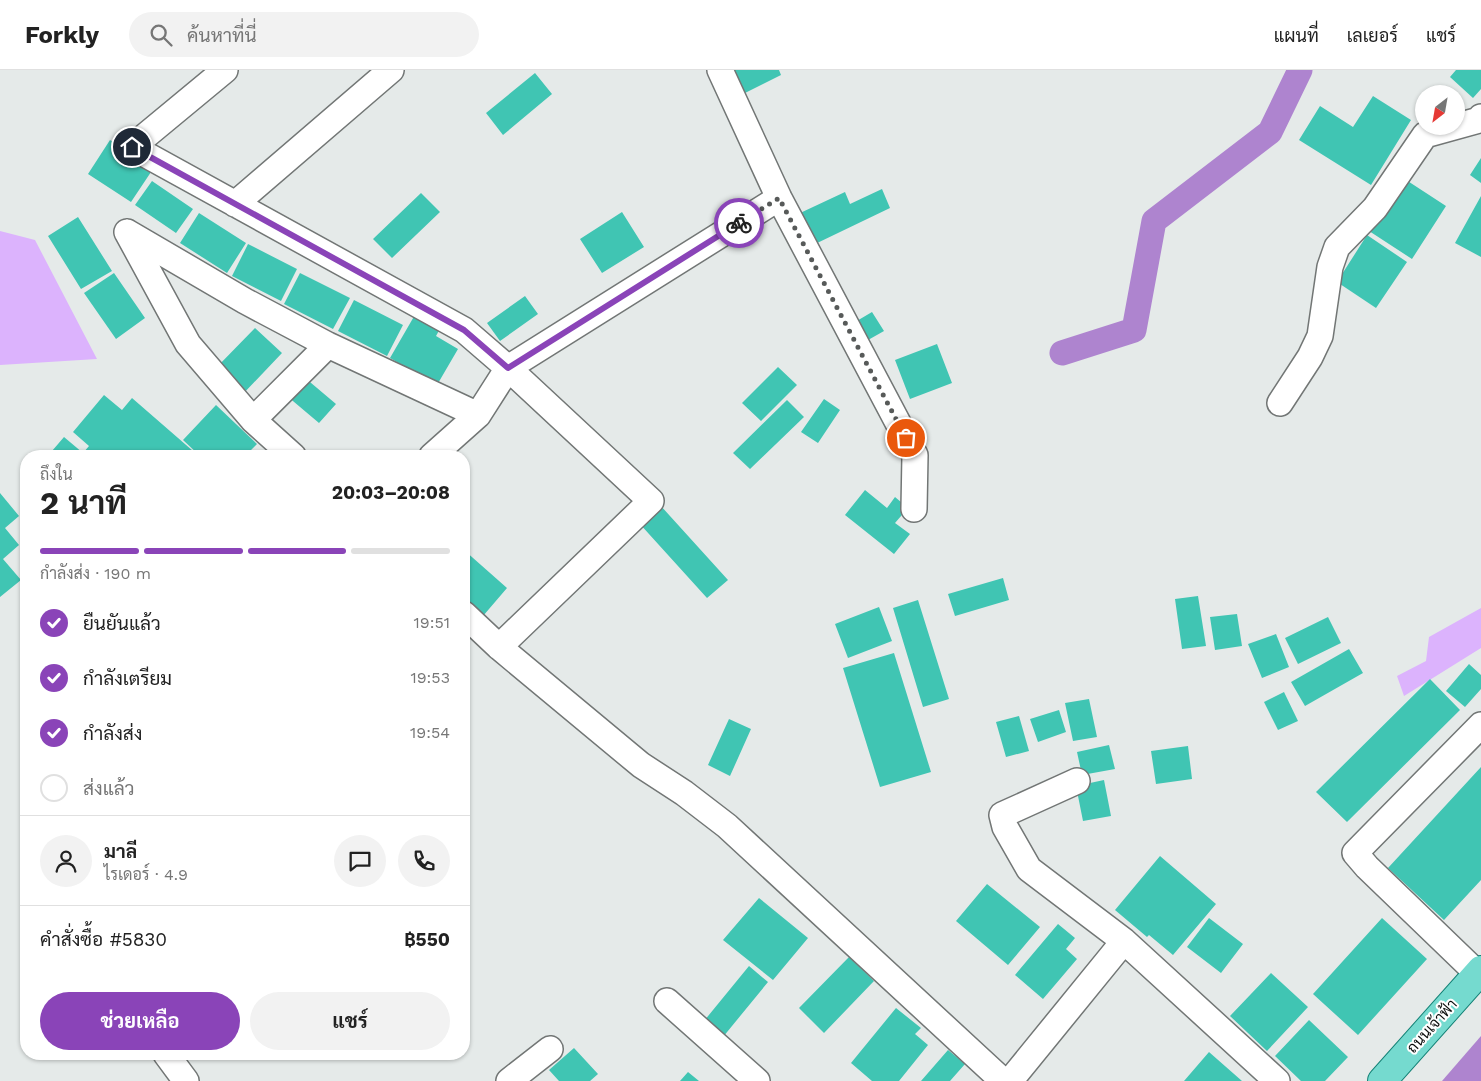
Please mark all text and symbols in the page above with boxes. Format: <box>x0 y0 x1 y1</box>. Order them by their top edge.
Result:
search box <box>129 12 479 57</box>
text: Forkly <box>25 21 99 49</box>
icon: search <box>147 21 175 49</box>
text: ค้นหาที่นี่ <box>187 24 257 47</box>
text: แผนที่ <box>1274 25 1319 46</box>
text: เลเยอร์ <box>1347 25 1398 46</box>
text: แชร์ <box>1426 25 1456 46</box>
north arrow <box>1415 85 1465 135</box>
map controls <box>1415 85 1465 135</box>
pin <box>111 126 153 168</box>
icon: home <box>118 133 146 161</box>
courier <box>714 198 764 248</box>
icon: bike <box>725 209 753 237</box>
pin <box>885 417 927 459</box>
icon: bag <box>892 424 920 452</box>
text: ถึงใน <box>40 465 73 484</box>
text: 20:03–20:08 <box>332 481 450 504</box>
text: 2 นาที <box>40 484 127 522</box>
text: กำลังส่ง · 190 m <box>40 564 151 583</box>
icon: check <box>40 609 68 637</box>
text: ยืนยันแล้ว <box>83 612 161 635</box>
text: 19:51 <box>414 613 450 632</box>
icon: check <box>40 664 68 692</box>
text: กำลังเตรียม <box>83 667 172 690</box>
text: 19:53 <box>411 668 450 687</box>
icon: check <box>40 719 68 747</box>
text: กำลังส่ง <box>83 722 142 745</box>
text: 19:54 <box>410 723 450 742</box>
text: ส่งแล้ว <box>83 777 134 800</box>
button: person <box>40 835 92 887</box>
button: chat <box>334 835 386 887</box>
button: phone <box>398 835 450 887</box>
text: มาลี <box>104 840 137 863</box>
text: ไรเดอร์ · 4.9 <box>104 865 188 884</box>
text: คำสั่งซื้อ #5830 <box>40 928 167 951</box>
text: ฿550 <box>404 928 450 951</box>
button: ช่วยเหลือ <box>40 992 240 1050</box>
button: แชร์ <box>250 992 450 1050</box>
street label: ถนนเจ้าฟ้า <box>1402 995 1461 1057</box>

